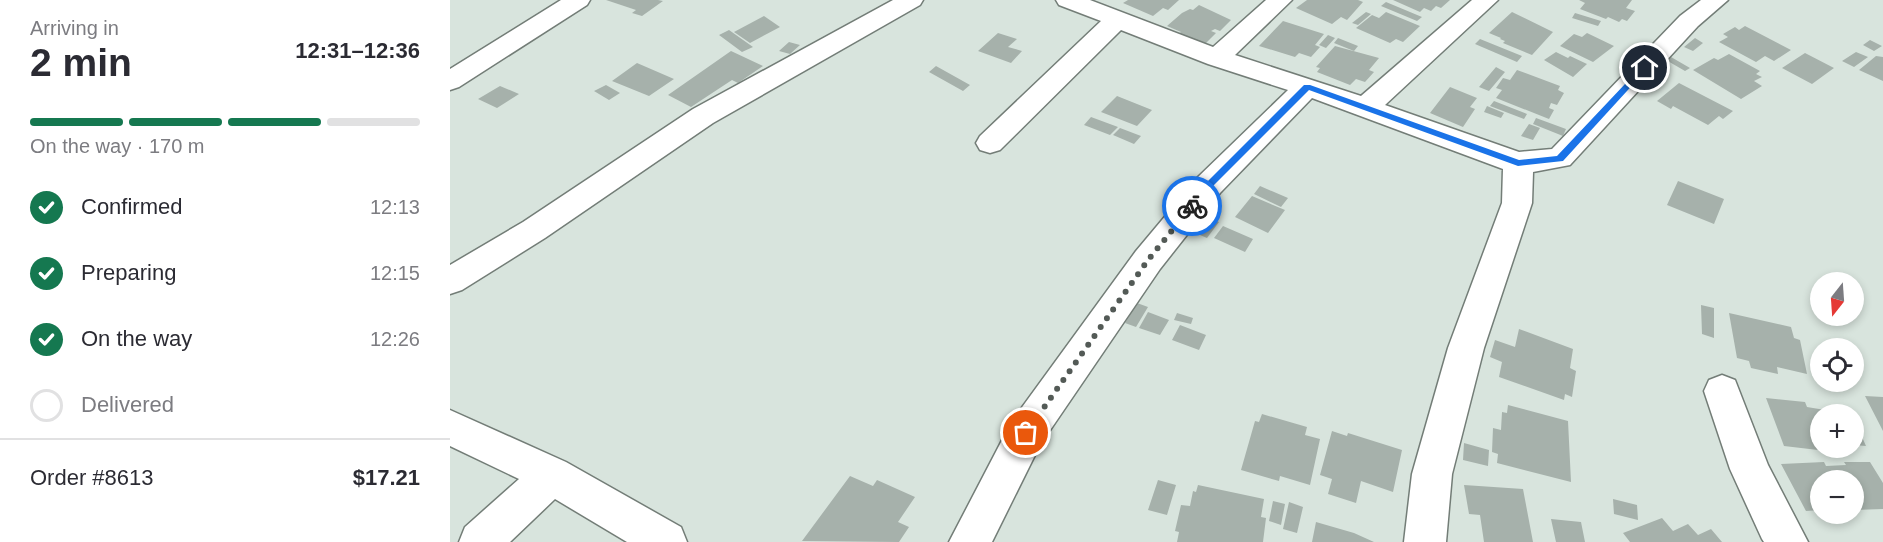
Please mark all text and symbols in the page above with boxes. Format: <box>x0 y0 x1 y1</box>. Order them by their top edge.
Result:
text: Arriving in <box>30 17 119 39</box>
text: 12:31–12:36 <box>295 38 420 63</box>
text: 2 min <box>30 41 132 84</box>
pin <box>1619 42 1670 93</box>
icon: home <box>1628 51 1661 84</box>
text: On the way · 170 m <box>30 135 205 157</box>
courier <box>1162 176 1222 236</box>
icon: bike <box>1176 190 1209 223</box>
icon: check <box>30 191 63 224</box>
text: Confirmed <box>81 194 182 219</box>
text: 12:13 <box>370 196 420 218</box>
icon: check <box>30 257 63 290</box>
text: Preparing <box>81 260 176 285</box>
text: 12:15 <box>370 262 420 284</box>
north arrow <box>1810 272 1864 326</box>
map controls <box>1810 272 1864 524</box>
icon: check <box>30 323 63 356</box>
text: On the way <box>81 326 192 351</box>
text: 12:26 <box>370 328 420 350</box>
button: locate <box>1810 338 1864 392</box>
text: Delivered <box>81 392 174 417</box>
button: + <box>1810 404 1864 458</box>
pin <box>1000 407 1051 458</box>
icon: bag <box>1009 416 1042 449</box>
text: Order #8613 <box>30 465 154 490</box>
text: $17.21 <box>353 465 420 490</box>
button: − <box>1810 470 1864 524</box>

